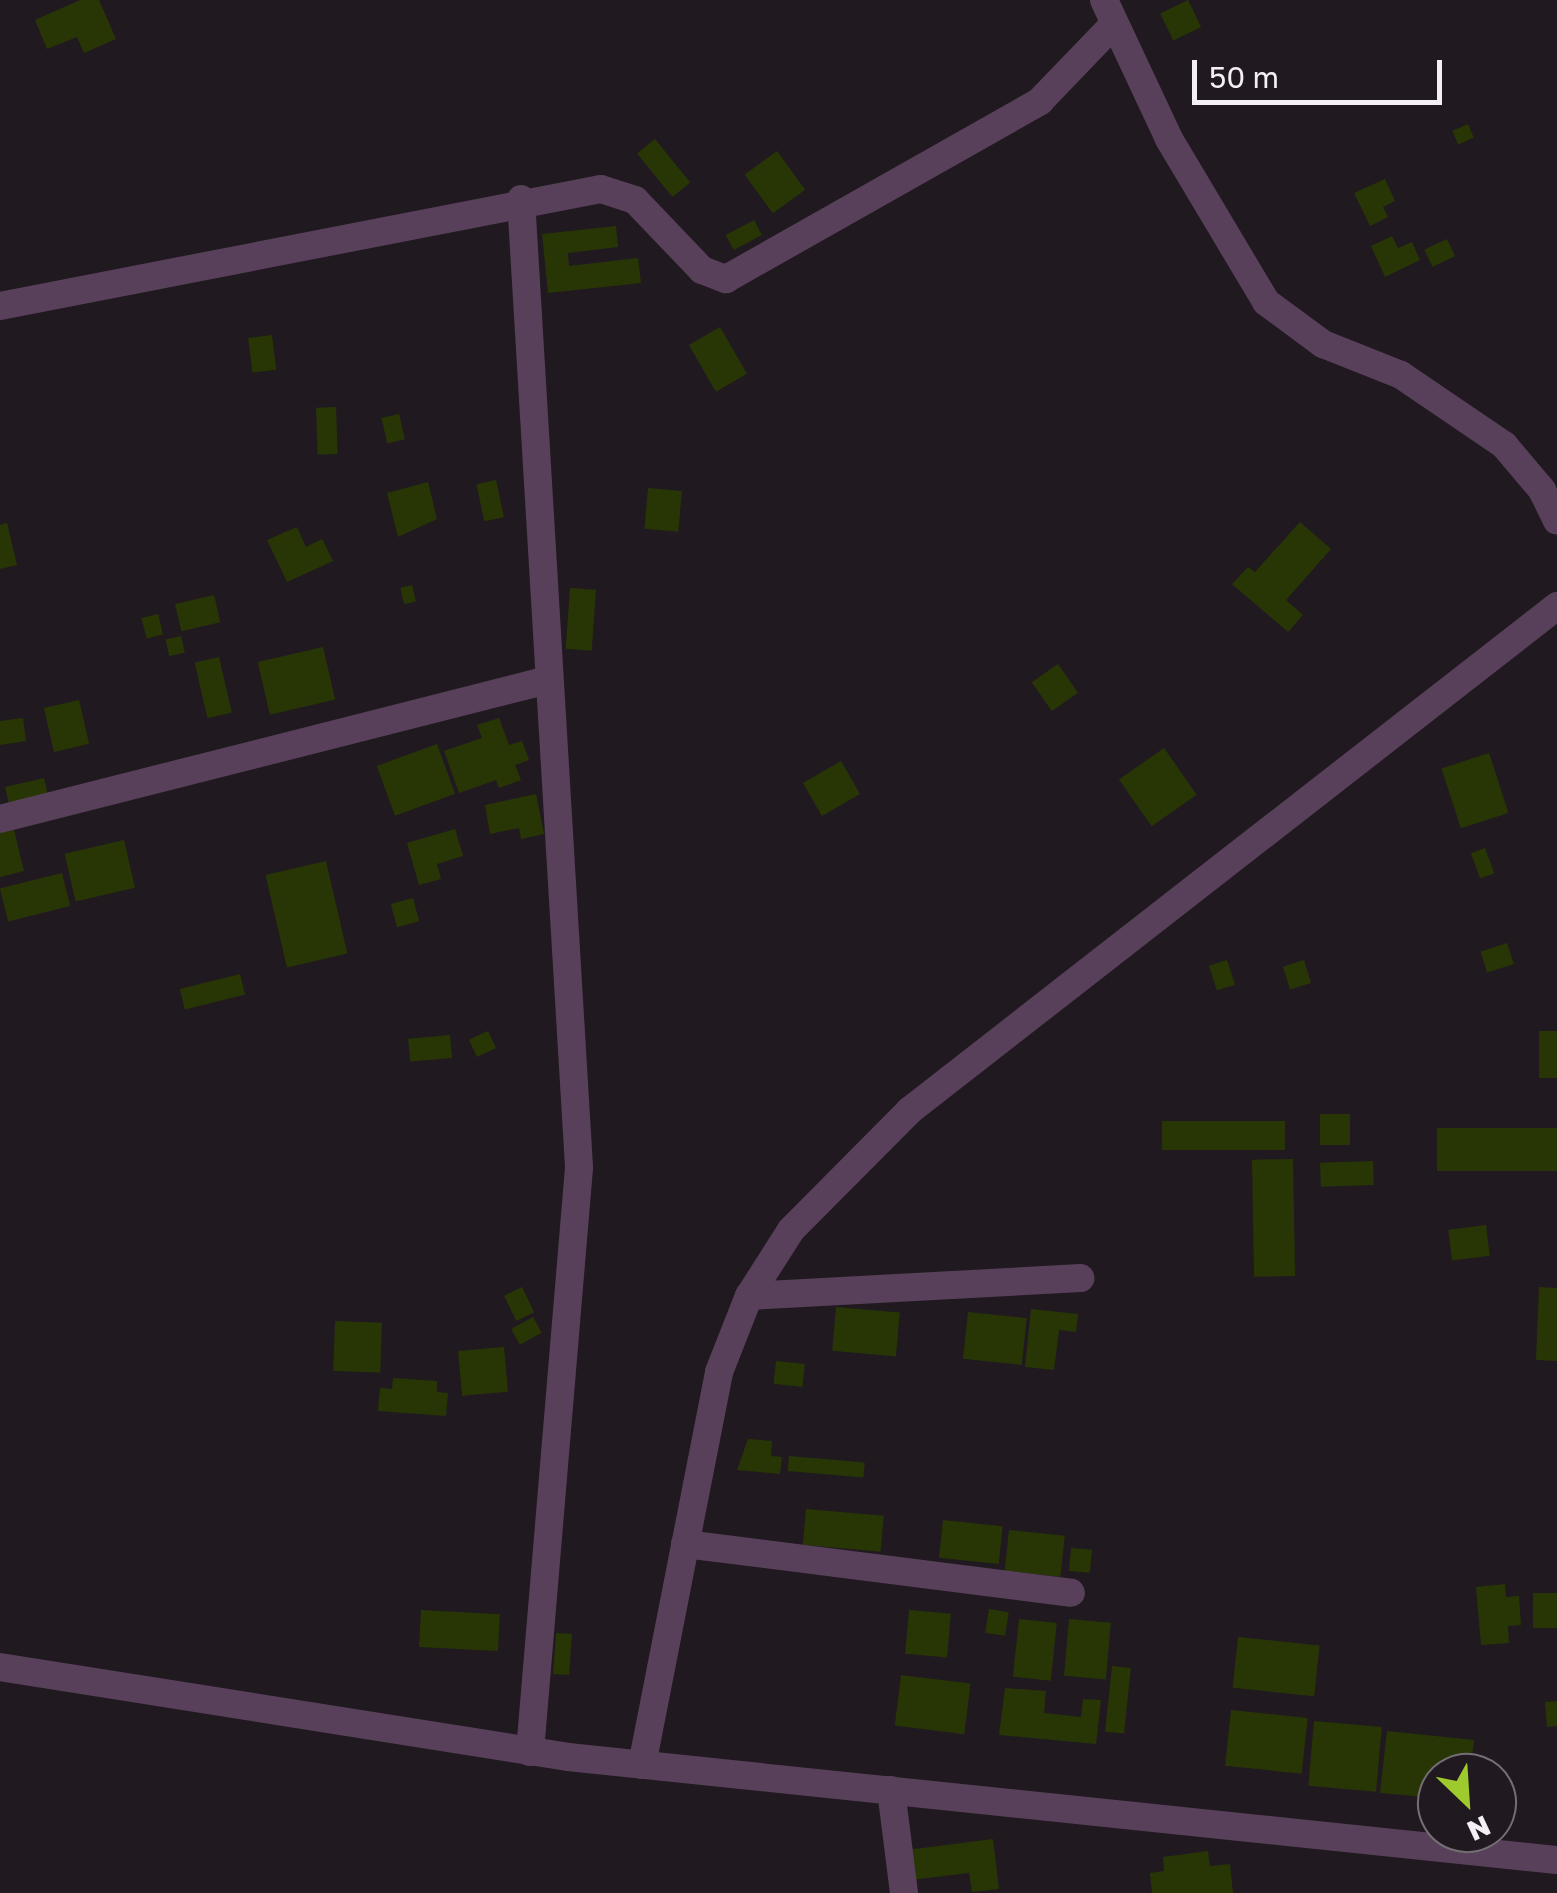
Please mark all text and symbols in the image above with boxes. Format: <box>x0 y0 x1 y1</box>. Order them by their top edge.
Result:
scale bar <box>1197 40 1447 102</box>
text: 50 m <box>1209 59 1279 95</box>
north arrow <box>1417 1753 1517 1853</box>
text: N <box>1462 1809 1496 1848</box>

